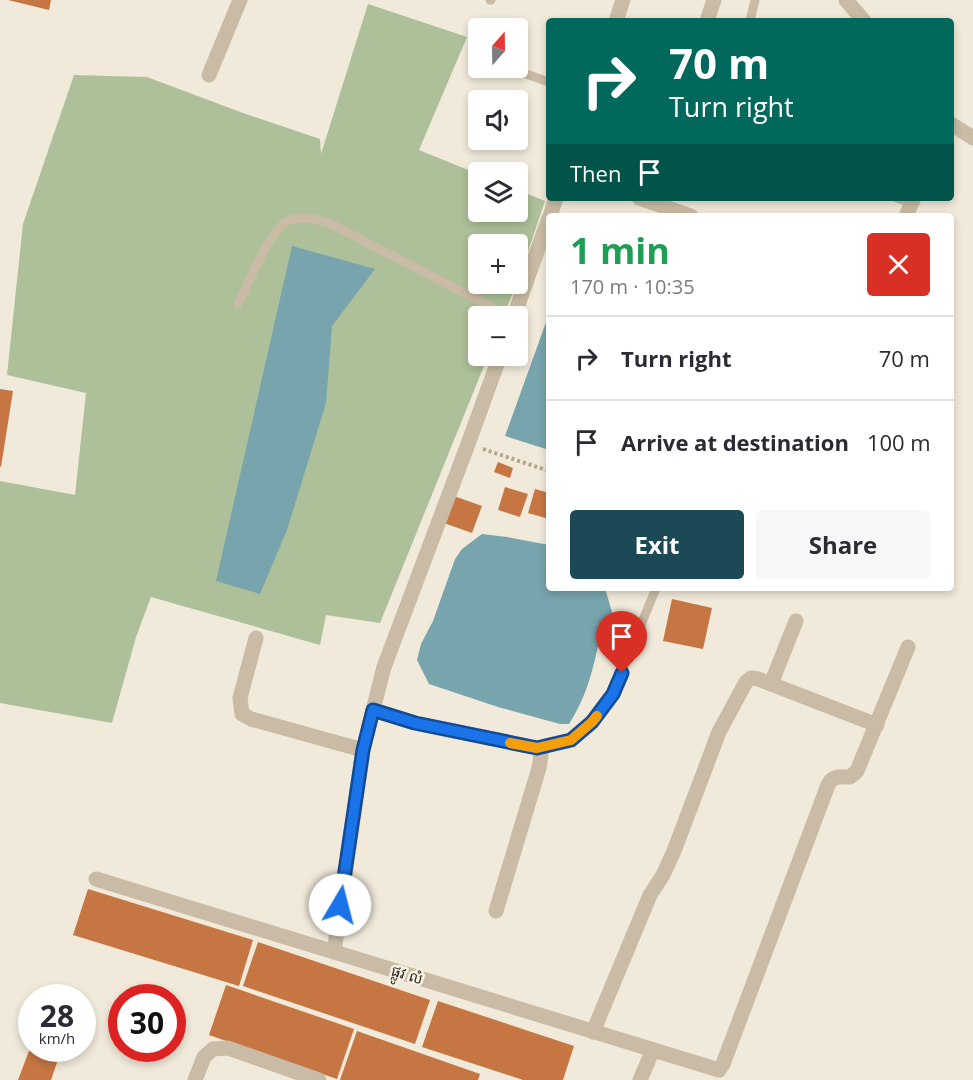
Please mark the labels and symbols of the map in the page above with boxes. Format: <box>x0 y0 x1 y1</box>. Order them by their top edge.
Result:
north arrow <box>468 18 528 78</box>
pin <box>596 611 647 673</box>
position arrow <box>308 873 372 937</box>
street label: ផ្លូវ លំ <box>388 960 426 993</box>
speed limit sign: 30 <box>108 984 186 1062</box>

